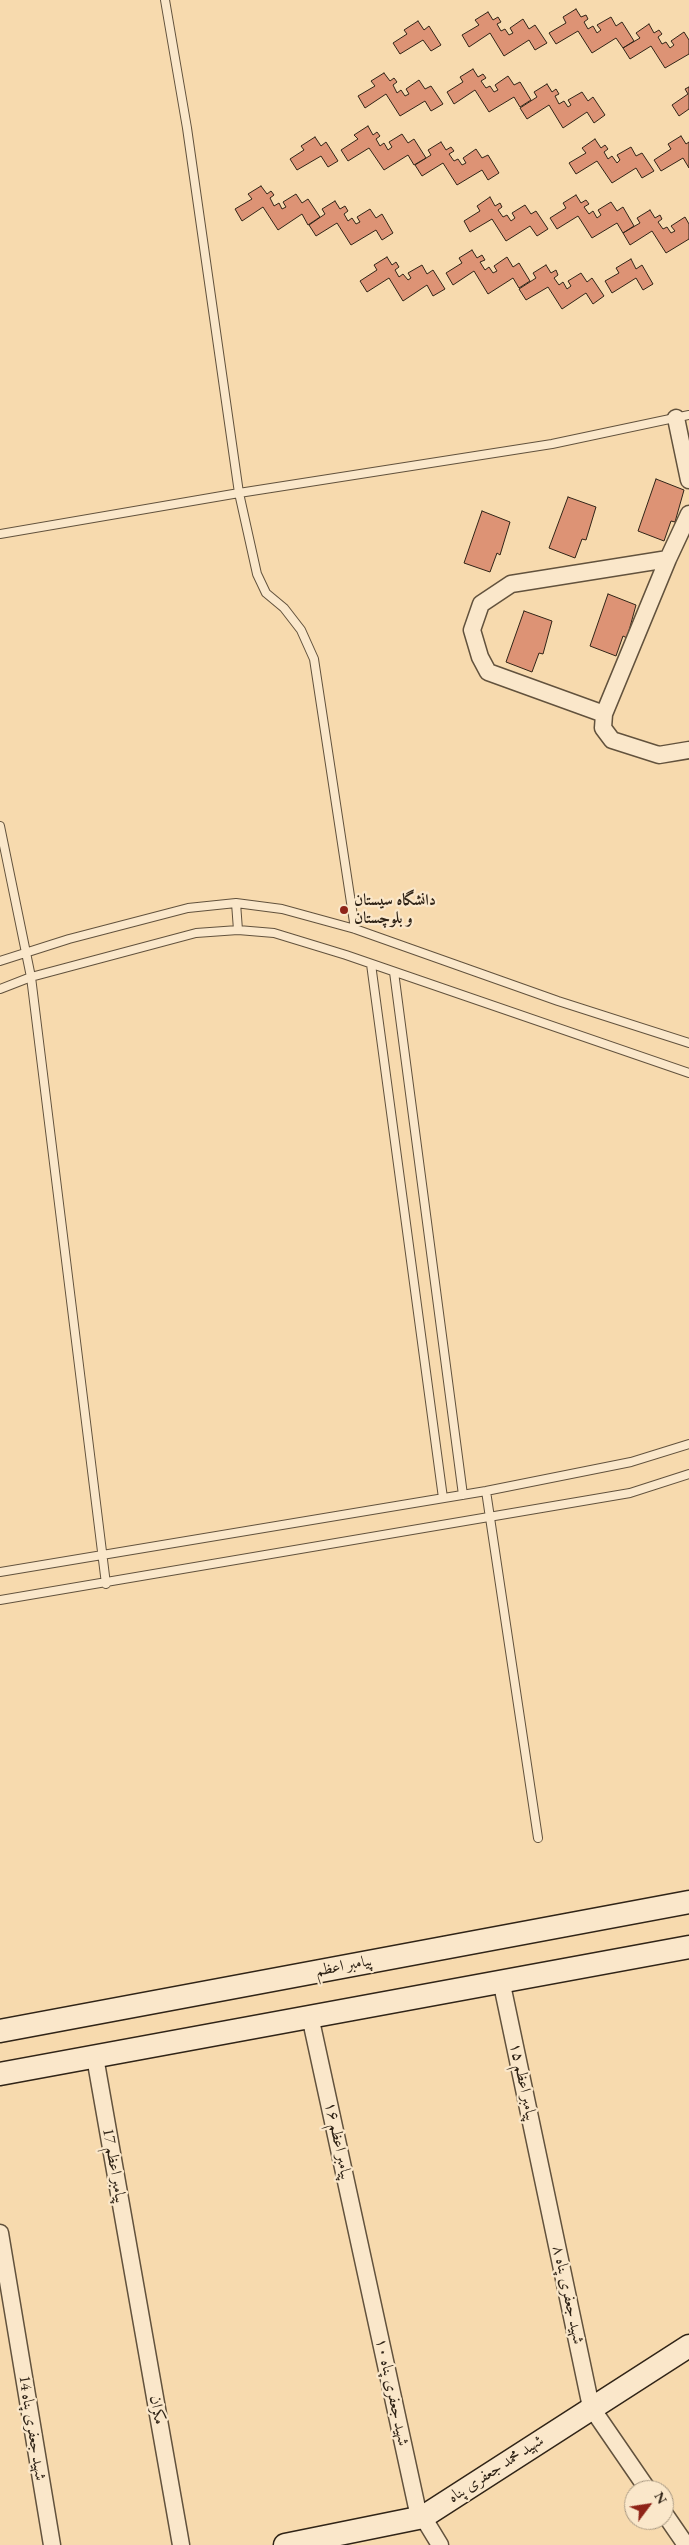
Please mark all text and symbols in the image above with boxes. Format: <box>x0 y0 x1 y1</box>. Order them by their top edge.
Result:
place label: دانشگاه سیستان و بلوچستان <box>354 891 436 929</box>
marker: دانشگاه سیستان و بلوچستان <box>338 904 350 916</box>
street label: پیامبر اعظم <box>314 1951 374 1981</box>
street label: پیامبر اعظم ۱۵ <box>505 2041 541 2123</box>
street label: پیامبر اعظم ۱۶ <box>320 2100 356 2182</box>
street label: پیامبر اعظم 17 <box>98 2127 130 2205</box>
street label: شهید جعفری پناه ۸ <box>548 2244 588 2346</box>
street label: شهید جعفری پناه ۱۰ <box>371 2336 413 2448</box>
street label: شهید جعفری پناه 14 <box>14 2374 50 2482</box>
street label: مکران <box>145 2394 169 2426</box>
street label: شهید محمد جعفری پناه <box>445 2431 547 2507</box>
north arrow <box>624 2480 674 2530</box>
text: N <box>650 2488 672 2507</box>

